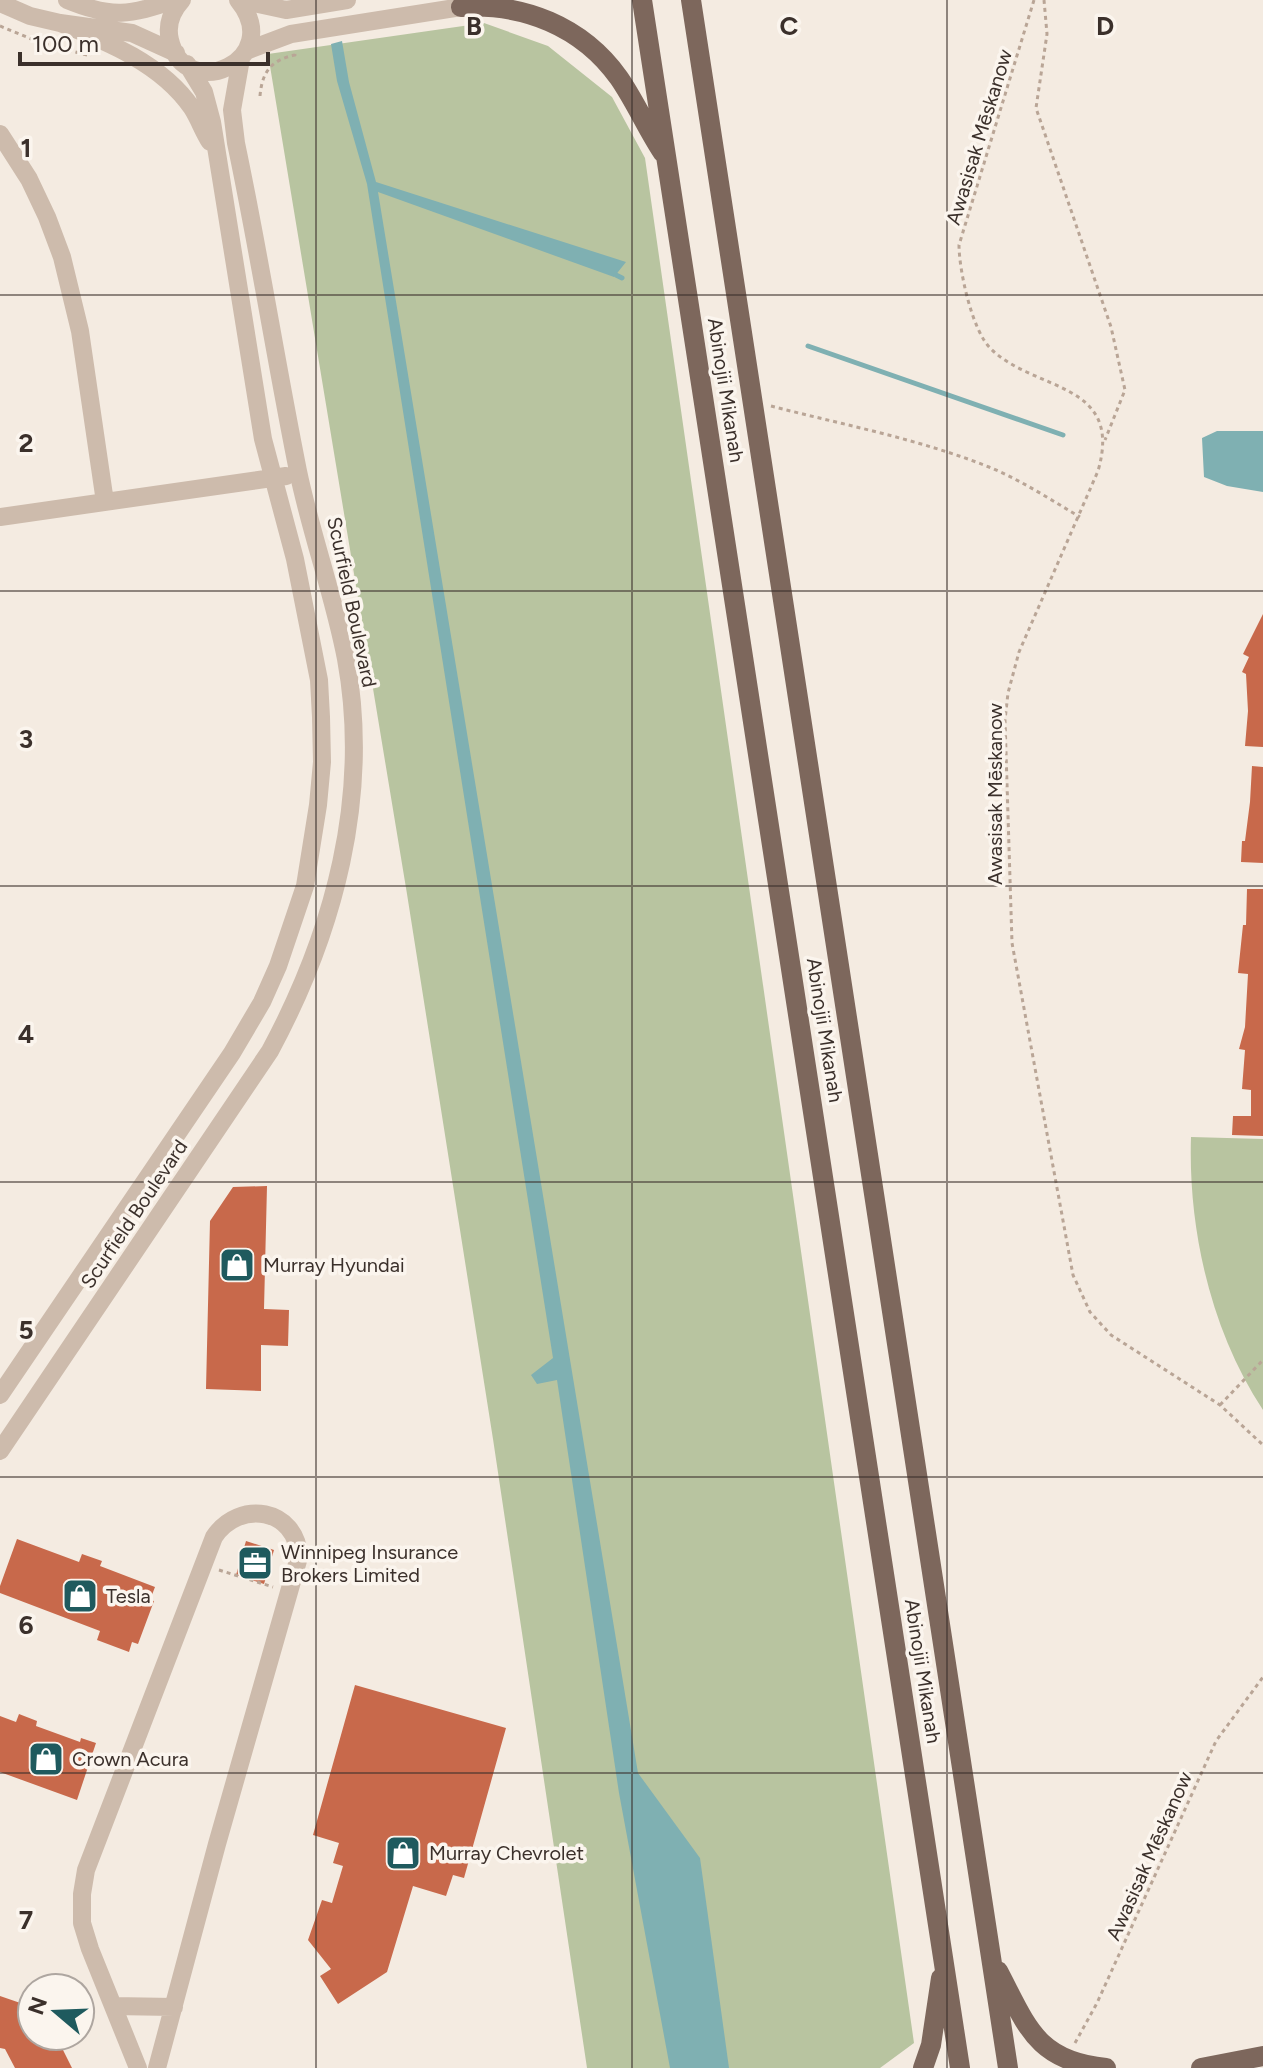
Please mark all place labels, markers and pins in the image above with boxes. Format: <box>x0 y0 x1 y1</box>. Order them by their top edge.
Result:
shop icon: Murray Hyundai <box>218 1246 256 1284</box>
place label: Murray Hyundai <box>263 1253 405 1277</box>
place label: Winnipeg Insurance Brokers Limited <box>281 1540 458 1587</box>
office icon: Winnipeg Insurance Brokers Limited <box>236 1544 274 1582</box>
shop icon: Tesla <box>61 1577 99 1615</box>
place label: Tesla <box>106 1584 151 1608</box>
shop icon: Crown Acura <box>27 1740 65 1778</box>
place label: Crown Acura <box>72 1747 189 1771</box>
shop icon: Murray Chevrolet <box>384 1834 422 1872</box>
place label: Murray Chevrolet <box>429 1841 584 1865</box>

